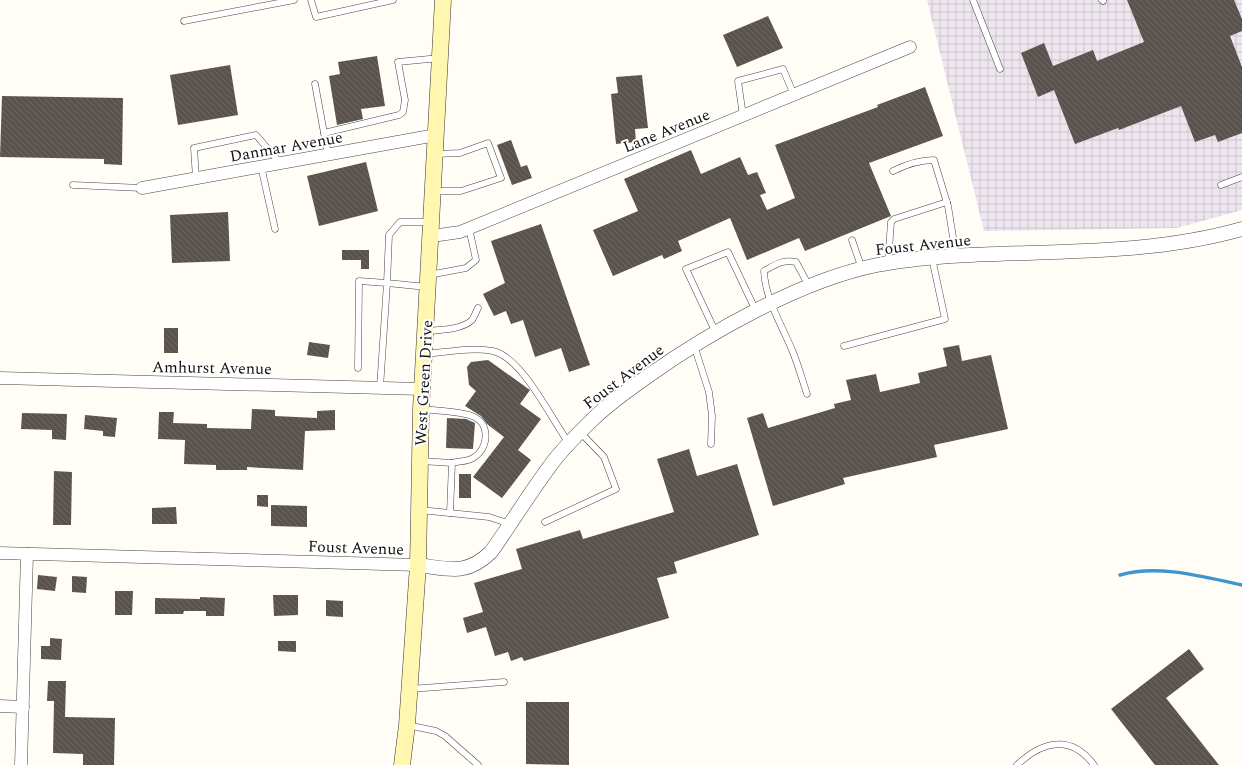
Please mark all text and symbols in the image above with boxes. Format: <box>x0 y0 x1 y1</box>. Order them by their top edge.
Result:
street label: Lane Avenue <box>619 103 713 159</box>
street label: Danmar Avenue <box>228 125 344 169</box>
street label: Foust Avenue <box>874 228 972 262</box>
street label: West Green Drive <box>409 319 439 447</box>
street label: Foust Avenue <box>578 338 669 415</box>
street label: Amhurst Avenue <box>152 355 272 381</box>
street label: Foust Avenue <box>307 534 404 562</box>

